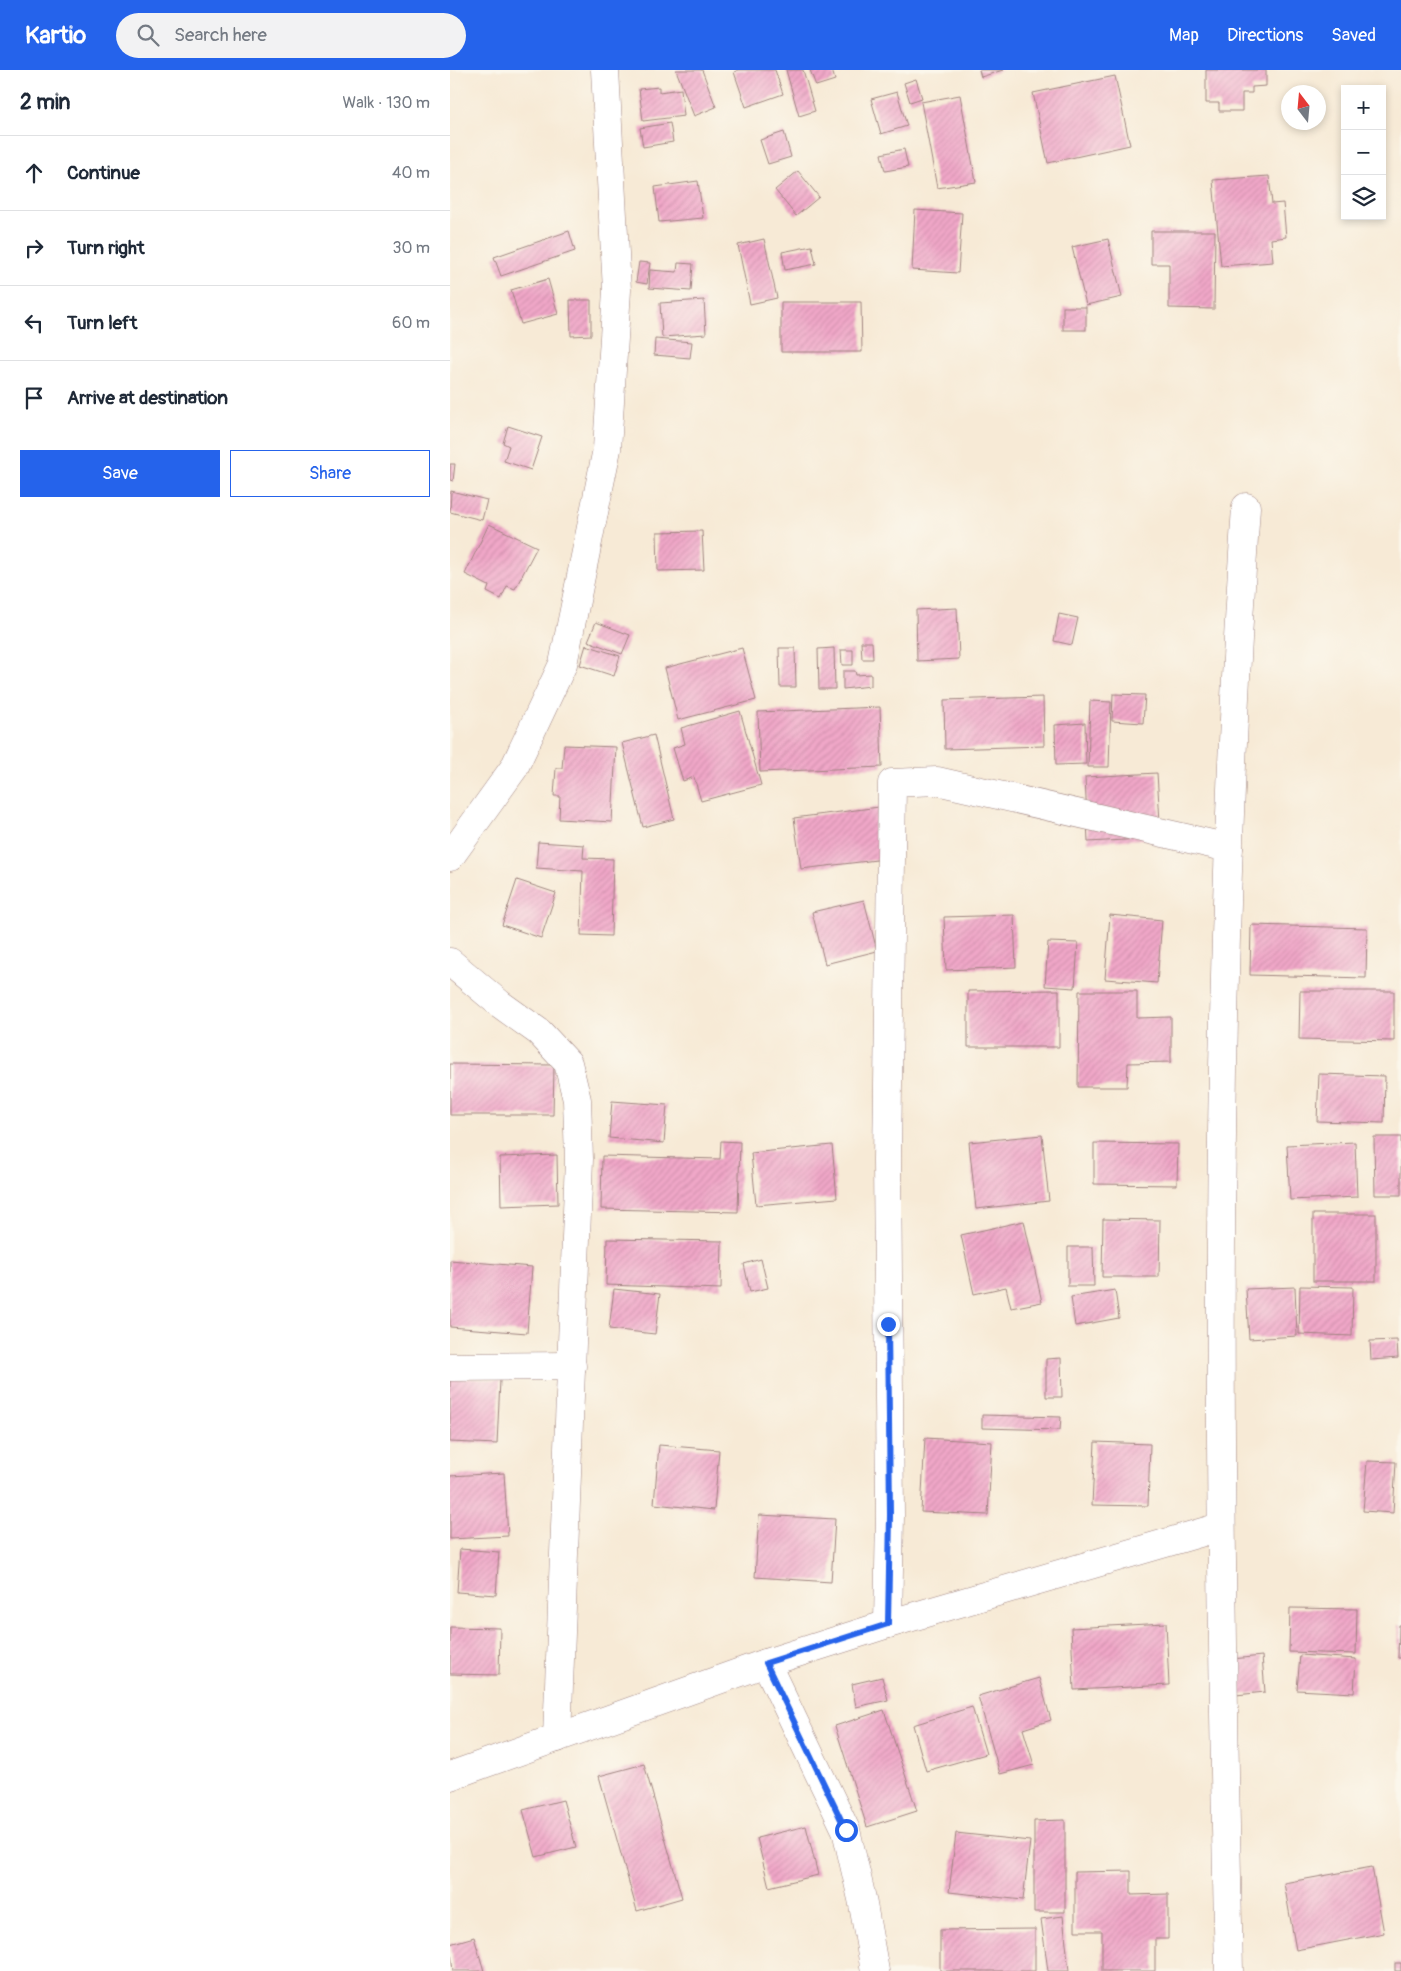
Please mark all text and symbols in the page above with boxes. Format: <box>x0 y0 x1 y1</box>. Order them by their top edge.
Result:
search box <box>116 13 466 58</box>
text: Kartio <box>25 21 86 50</box>
icon: search <box>134 21 162 49</box>
text: Search here <box>174 23 267 47</box>
text: Map <box>1169 24 1199 47</box>
text: Directions <box>1227 24 1303 47</box>
text: Saved <box>1331 24 1376 47</box>
north arrow <box>1281 85 1326 130</box>
map controls <box>1341 85 1386 220</box>
button: + <box>1341 85 1386 130</box>
text: 2 min <box>20 89 70 116</box>
text: Walk · 130 m <box>343 93 430 113</box>
button: − <box>1341 130 1386 175</box>
icon: ahead <box>20 159 48 187</box>
text: Continue <box>67 161 140 185</box>
text: 40 m <box>392 163 430 183</box>
button: layers <box>1341 175 1386 220</box>
icon: right <box>20 234 48 262</box>
text: Turn right <box>67 236 145 260</box>
text: 30 m <box>392 238 430 258</box>
icon: left <box>20 309 48 337</box>
text: Turn left <box>67 311 137 335</box>
text: 60 m <box>392 313 430 333</box>
icon: arrive <box>20 384 48 412</box>
text: Arrive at destination <box>67 386 228 410</box>
button: Save <box>20 450 220 497</box>
button: Share <box>230 450 430 497</box>
route end <box>877 1313 900 1336</box>
route start <box>835 1819 858 1842</box>

